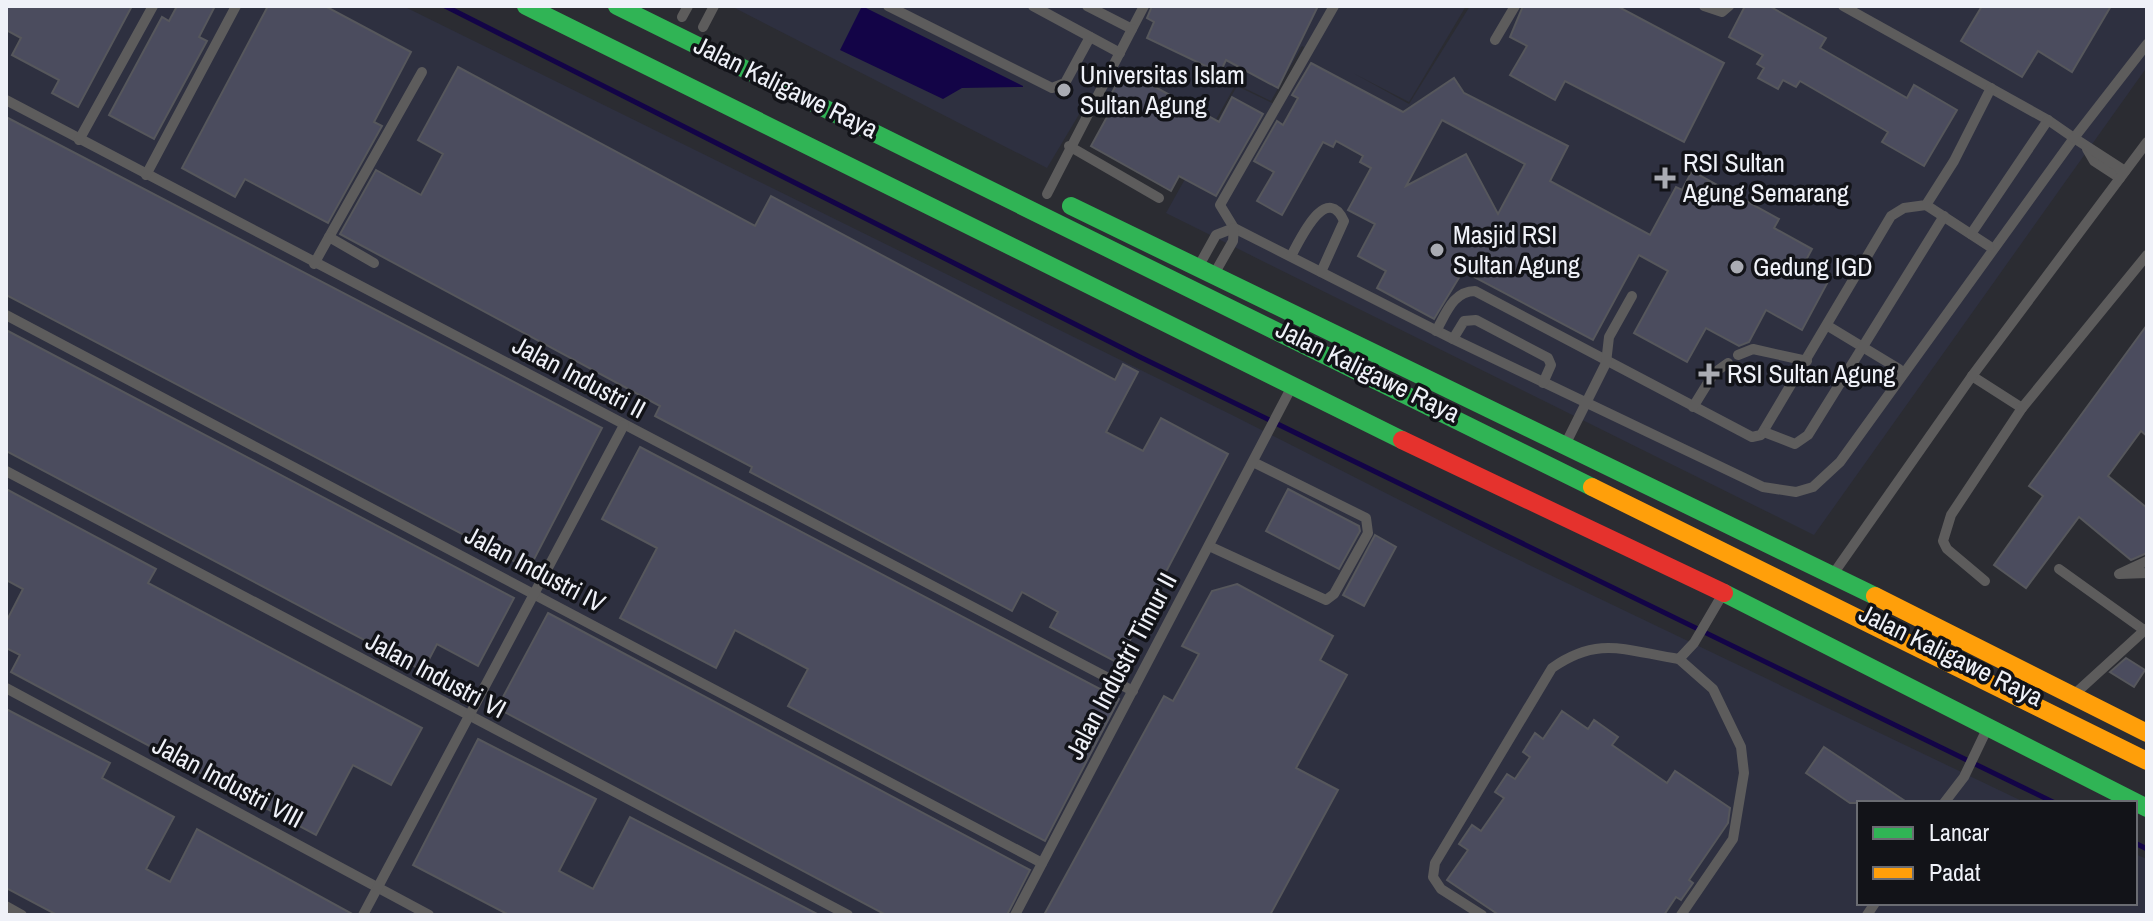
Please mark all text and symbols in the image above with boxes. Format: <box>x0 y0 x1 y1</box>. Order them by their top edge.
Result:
street label: Jalan Kaligawe Raya <box>689 27 884 146</box>
place label: Universitas Islam Sultan Agung <box>1080 57 1245 122</box>
marker: Universitas Islam Sultan Agung <box>1055 81 1073 99</box>
place label: RSI Sultan Agung Semarang <box>1682 145 1849 210</box>
marker: RSI Sultan Agung Semarang <box>1654 167 1676 189</box>
place label: Masjid RSI Sultan Agung <box>1453 217 1580 282</box>
marker: Masjid RSI Sultan Agung <box>1428 241 1446 259</box>
place label: Gedung IGD <box>1753 249 1873 284</box>
marker: Gedung IGD <box>1728 258 1746 276</box>
street label: Jalan Kaligawe Raya <box>1271 311 1466 430</box>
street label: Jalan Industri II <box>507 327 652 426</box>
place label: RSI Sultan Agung <box>1727 356 1895 391</box>
marker: RSI Sultan Agung <box>1698 363 1720 385</box>
street label: Jalan Industri IV <box>459 517 612 621</box>
street label: Jalan Industri Timur II <box>1057 566 1184 765</box>
street label: Jalan Kaligawe Raya <box>1854 595 2049 714</box>
street label: Jalan Industri VI <box>360 623 512 726</box>
street label: Jalan Industri VIII <box>147 727 310 836</box>
legend <box>1857 801 2137 905</box>
text: Lancar <box>1929 816 1990 848</box>
text: Padat <box>1929 856 1981 888</box>

